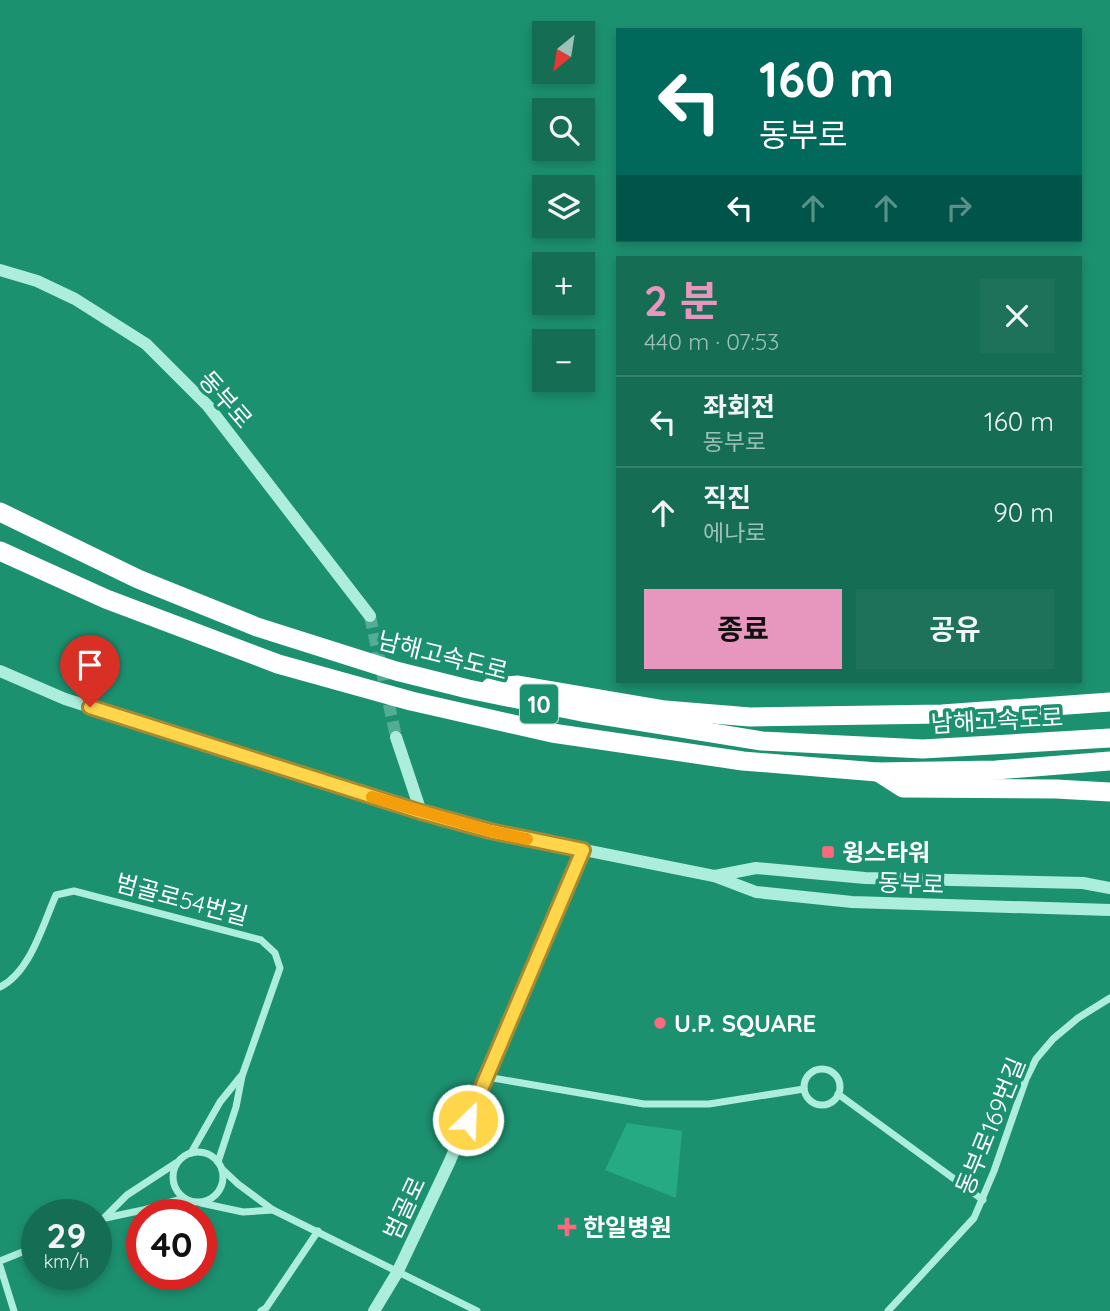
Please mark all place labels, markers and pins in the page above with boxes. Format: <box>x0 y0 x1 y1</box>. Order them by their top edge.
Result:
pin <box>60 635 120 707</box>
place label: 윙스타워 <box>842 837 930 867</box>
marker: 윙스타워 <box>820 844 836 860</box>
place label: U.P. SQUARE <box>674 1008 816 1038</box>
marker: U.P. SQUARE <box>652 1015 668 1031</box>
place label: 한일병원 <box>583 1212 671 1242</box>
marker: 한일병원 <box>557 1217 577 1237</box>

